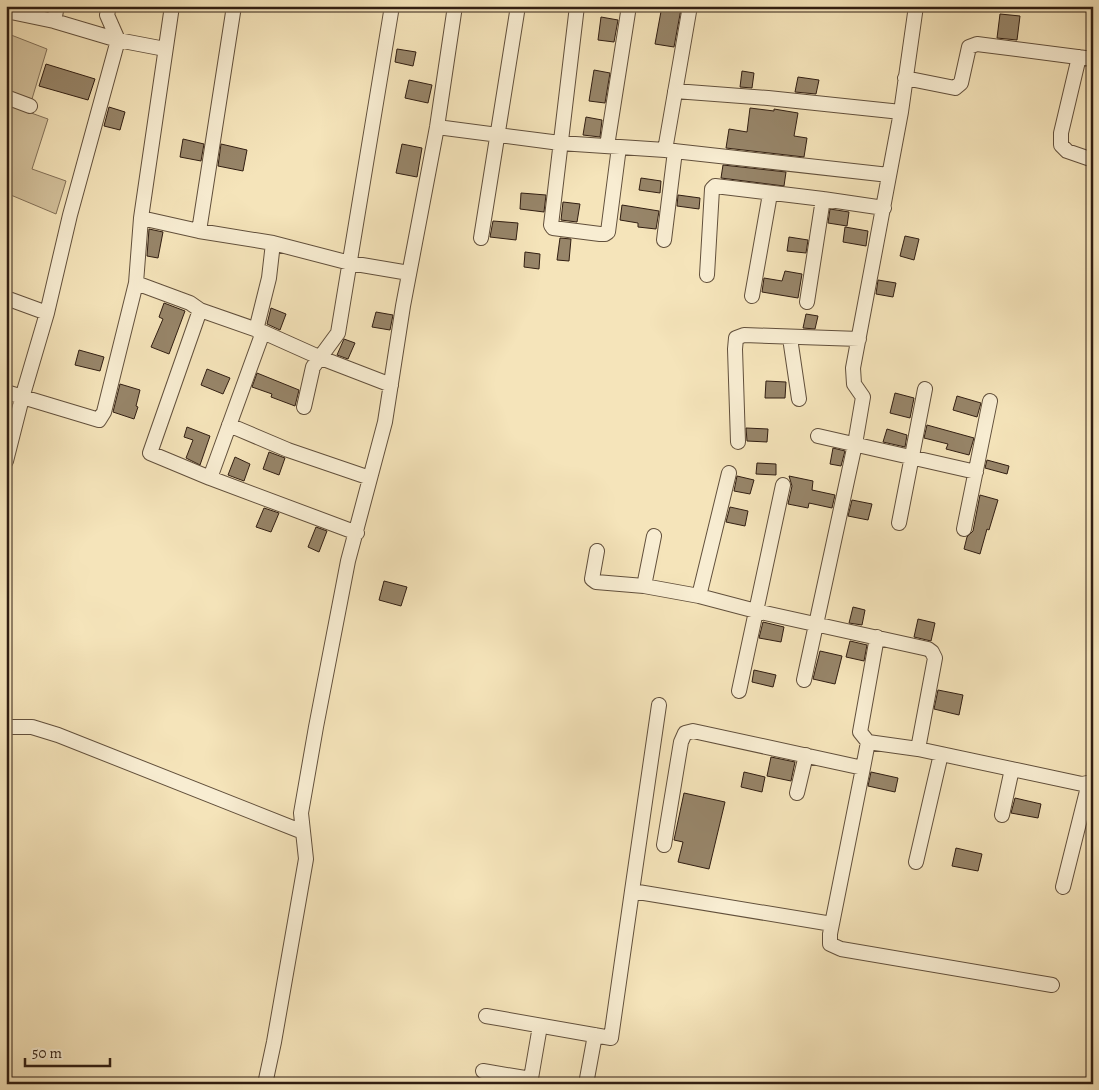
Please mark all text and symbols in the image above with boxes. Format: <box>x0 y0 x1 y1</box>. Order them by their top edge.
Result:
scale bar <box>25 1035 110 1067</box>
text: 50 m <box>32 1043 62 1063</box>

